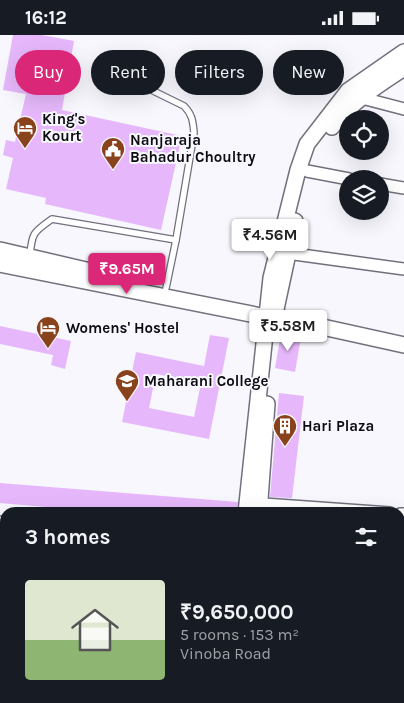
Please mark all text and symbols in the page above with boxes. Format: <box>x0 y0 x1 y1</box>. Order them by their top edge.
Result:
text: 16:12 <box>25 7 67 29</box>
chip: Buy <box>15 50 81 95</box>
chip: Rent <box>91 50 165 95</box>
chip: Filters <box>175 50 263 95</box>
chip: New <box>273 50 344 95</box>
place label: King's Kourt <box>42 110 85 145</box>
map controls <box>339 110 389 220</box>
button: locate <box>339 110 389 160</box>
hotel icon: King's Kourt <box>12 115 38 149</box>
place label: Nanjaraja Bahadur Choultry <box>130 131 256 166</box>
public building icon: Nanjaraja Bahadur Choultry <box>100 136 126 170</box>
button: layers <box>339 170 389 220</box>
pin: ₹4.56M <box>229 219 311 261</box>
text: ₹4.56M <box>242 225 298 244</box>
pin: ₹9.65M <box>86 253 168 295</box>
text: ₹9.65M <box>99 259 155 278</box>
pin: ₹5.58M <box>247 309 329 352</box>
hotel icon: Womens' Hostel <box>35 315 61 349</box>
text: ₹5.58M <box>260 316 316 335</box>
place label: Womens' Hostel <box>66 319 179 337</box>
school or university icon: Maharani College <box>114 368 140 402</box>
place label: Maharani College <box>144 372 269 390</box>
building icon: Hari Plaza <box>272 413 298 447</box>
place label: Hari Plaza <box>302 417 374 435</box>
icon: filters <box>352 523 380 551</box>
text: 3 homes <box>25 525 110 549</box>
icon: home <box>65 600 125 660</box>
text: ₹9,650,000 <box>180 600 294 624</box>
text: 5 rooms · 153 m² <box>180 625 299 644</box>
text: Vinoba Road <box>180 644 271 663</box>

